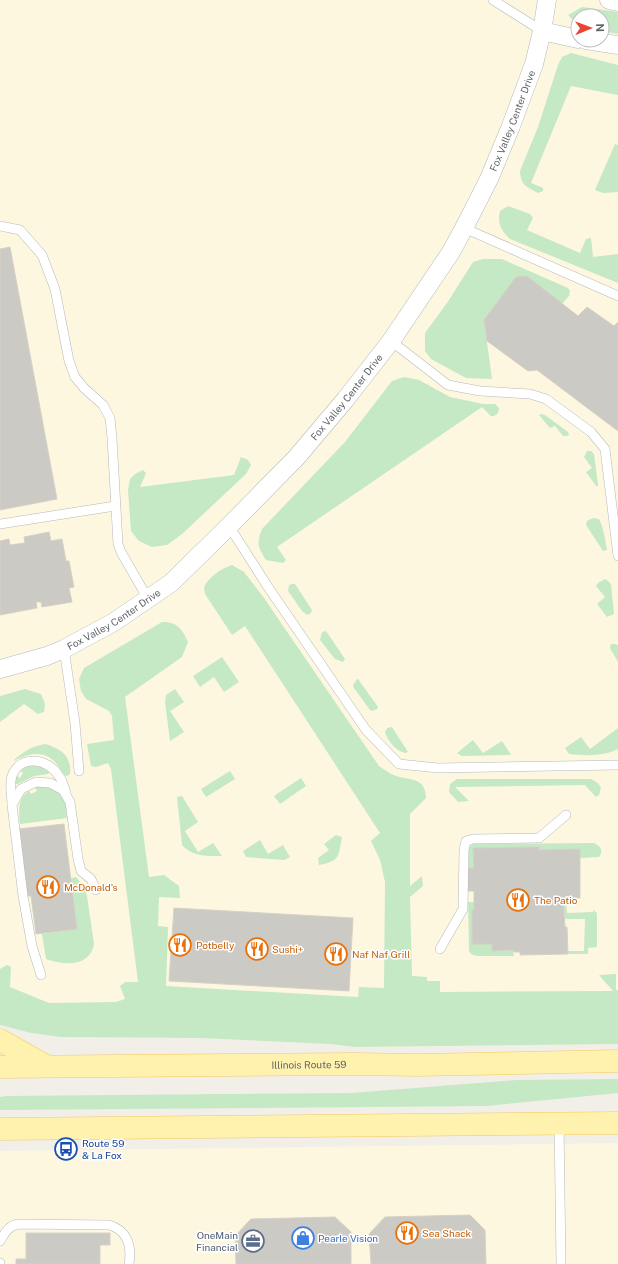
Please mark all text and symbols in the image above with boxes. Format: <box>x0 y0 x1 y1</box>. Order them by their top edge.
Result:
north arrow <box>570 8 610 48</box>
text: N <box>594 23 606 32</box>
street label: Fox Valley Center Drive <box>487 68 537 173</box>
street label: Fox Valley Center Drive <box>308 351 385 443</box>
street label: Fox Valley Center Drive <box>65 586 163 652</box>
restaurant icon: McDonald's <box>35 874 61 900</box>
place label: McDonald's <box>64 881 117 893</box>
restaurant icon: The Patio <box>505 887 531 913</box>
place label: The Patio <box>534 894 578 906</box>
restaurant icon: Potbelly <box>167 932 193 958</box>
restaurant icon: Sushi+ <box>244 936 270 962</box>
place label: Potbelly <box>196 939 235 951</box>
restaurant icon: Naf Naf Grill <box>323 941 349 967</box>
place label: Sushi+ <box>272 943 303 955</box>
place label: Naf Naf Grill <box>352 948 410 960</box>
street label: Illinois Route 59 <box>271 1058 347 1071</box>
bus stop icon: Route 59 & La Fox <box>53 1136 79 1162</box>
place label: Route 59 & La Fox <box>82 1137 124 1161</box>
restaurant icon: Sea Shack <box>394 1220 420 1246</box>
shop icon: Pearle Vision <box>290 1225 316 1251</box>
place label: Sea Shack <box>422 1227 472 1239</box>
office icon: OneMain Financial <box>240 1228 266 1254</box>
place label: OneMain Financial <box>196 1229 238 1253</box>
place label: Pearle Vision <box>318 1232 378 1244</box>

